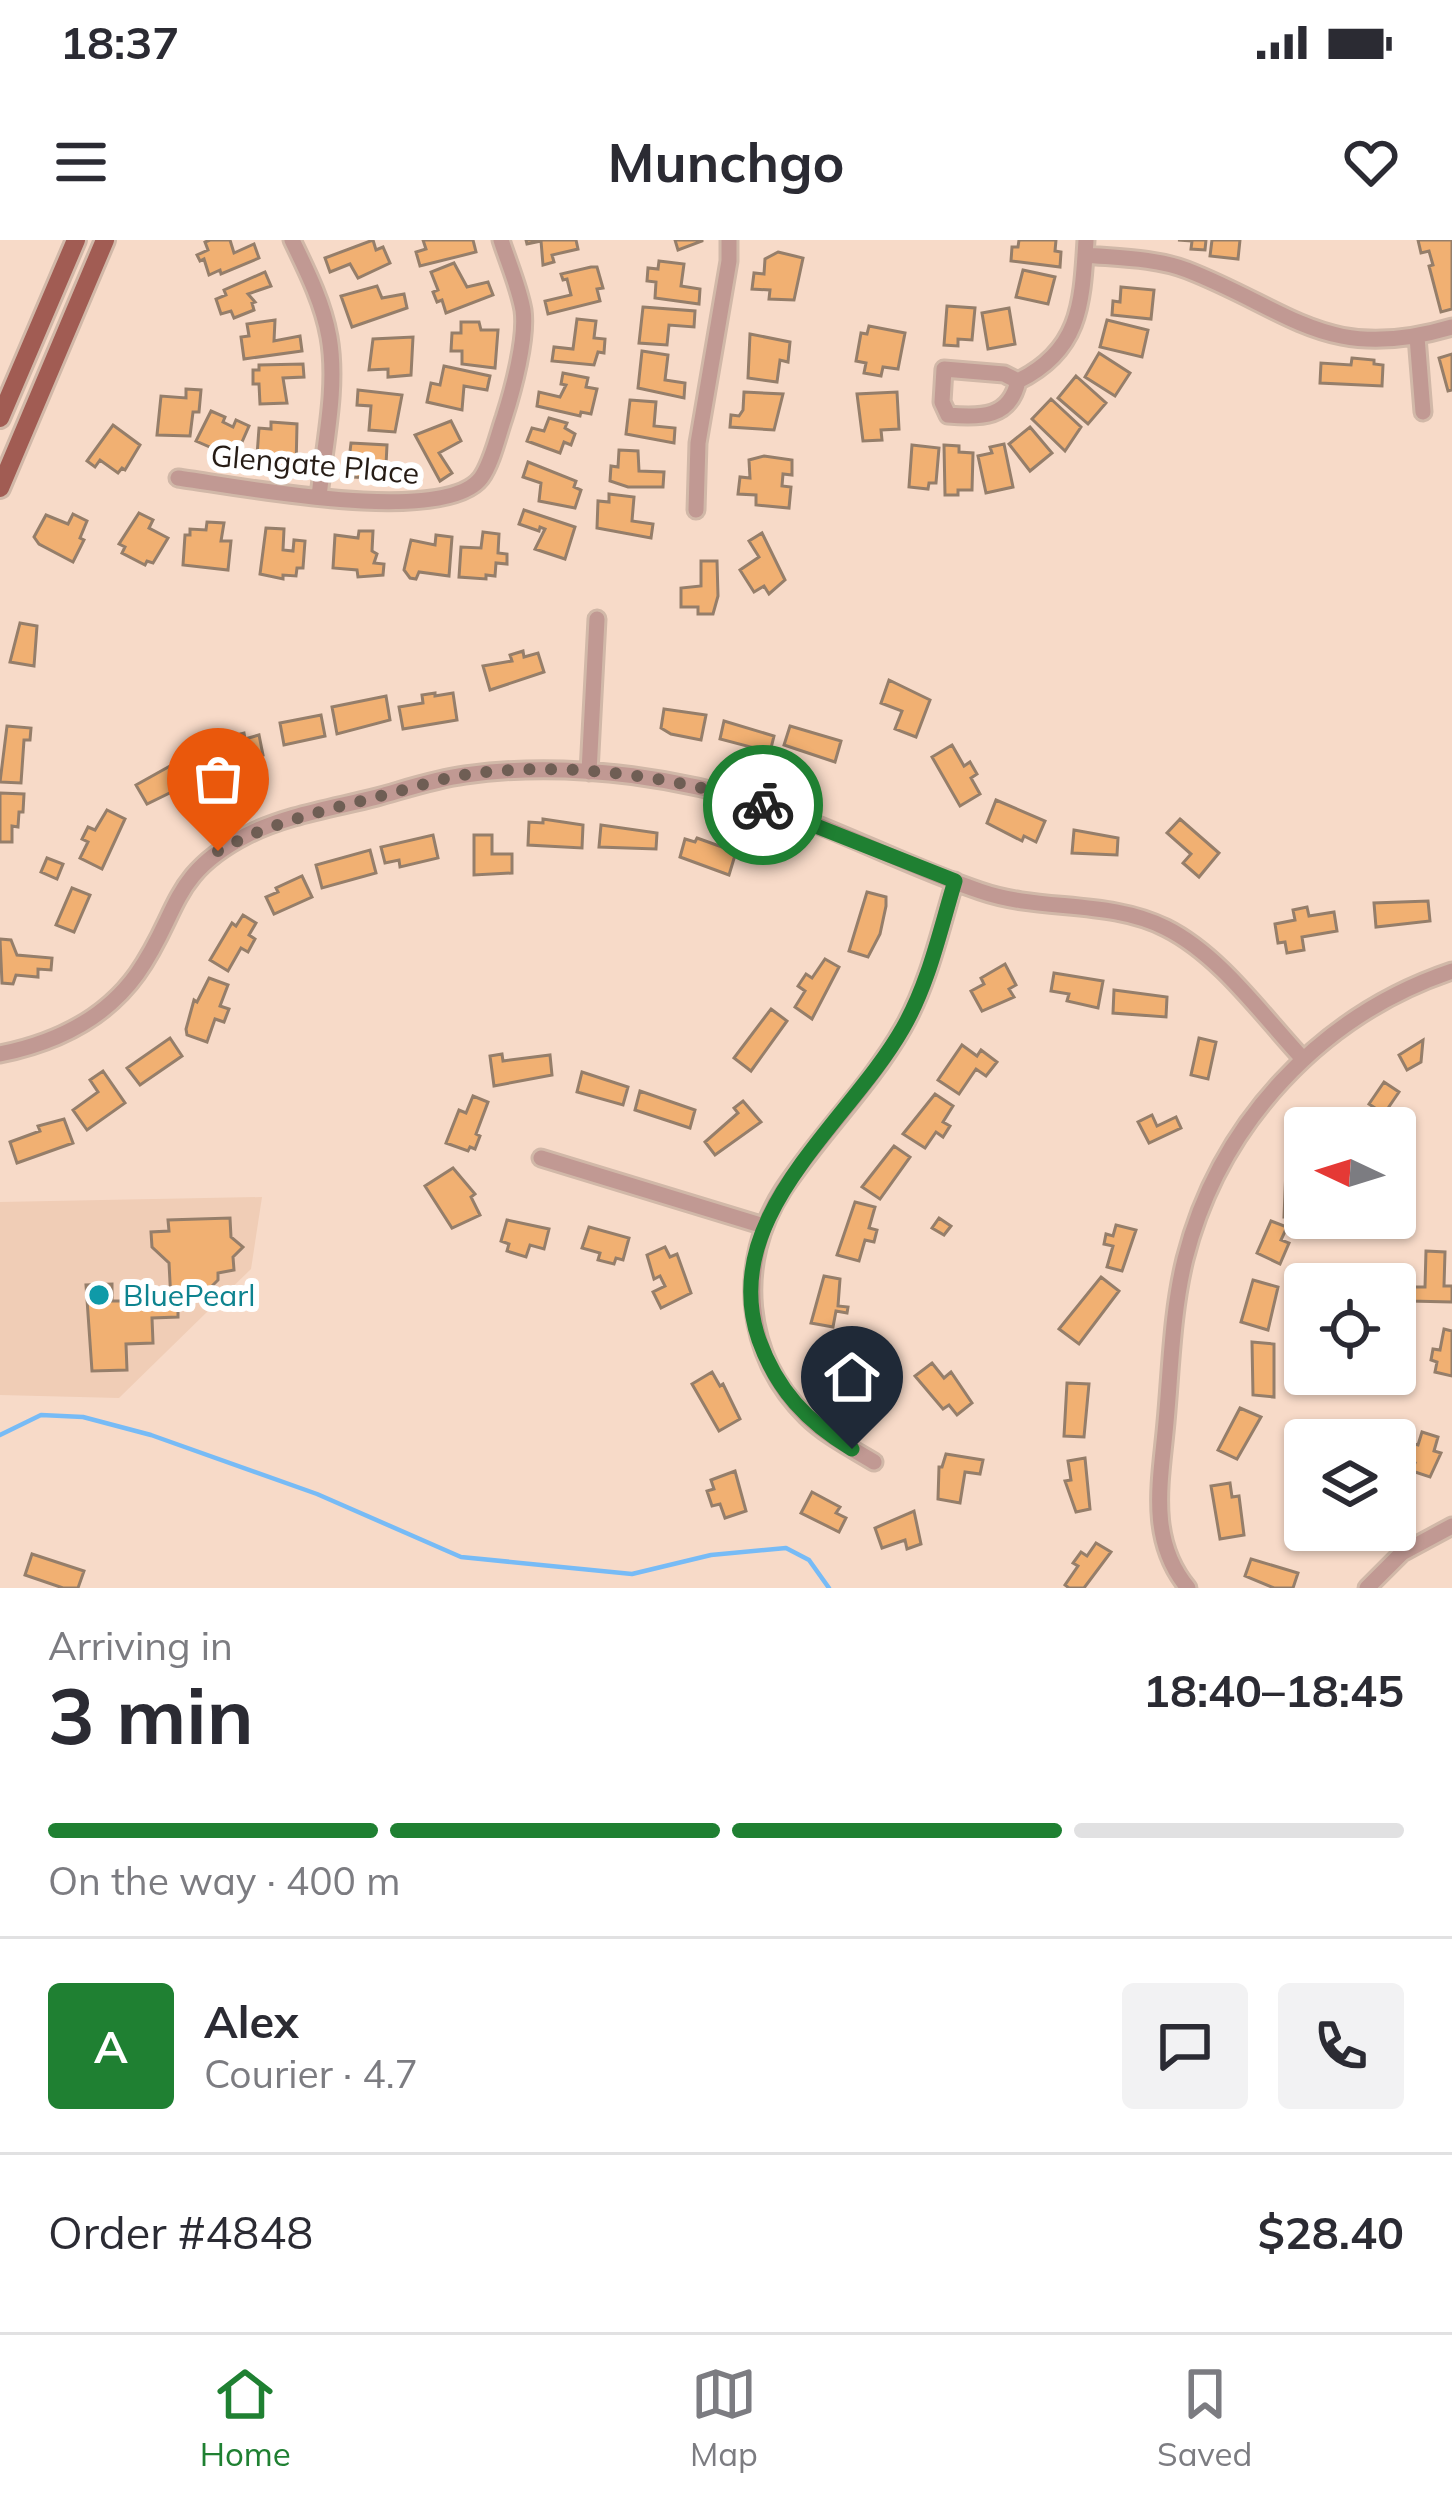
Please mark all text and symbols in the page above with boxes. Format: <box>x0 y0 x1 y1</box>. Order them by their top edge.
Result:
text: 18:37 <box>60 14 179 70</box>
text: Munchgo <box>607 128 845 196</box>
icon: menu <box>48 129 114 195</box>
icon: heart <box>1338 129 1404 195</box>
street label: Glengate Place <box>209 436 421 492</box>
pin <box>167 728 269 851</box>
courier <box>703 745 823 865</box>
icon: bag <box>185 746 251 812</box>
icon: bike <box>730 772 796 838</box>
north arrow <box>1284 1107 1416 1239</box>
map controls <box>1284 1107 1416 1551</box>
button: locate <box>1284 1263 1416 1395</box>
place label: BluePearl <box>123 1276 255 1314</box>
marker: BluePearl <box>86 1282 112 1308</box>
pin <box>801 1326 903 1449</box>
icon: home <box>819 1344 885 1410</box>
button: layers <box>1284 1419 1416 1551</box>
text: Arriving in <box>48 1621 233 1670</box>
text: 18:40–18:45 <box>1143 1662 1404 1718</box>
text: 3 min <box>48 1666 254 1764</box>
text: On the way · 400 m <box>48 1856 400 1905</box>
button: chat <box>1122 1983 1248 2109</box>
button: phone <box>1278 1983 1404 2109</box>
text: Alex <box>204 1993 299 2049</box>
text: A <box>94 2018 128 2074</box>
text: Courier · 4.7 <box>204 2049 418 2098</box>
text: Order #4848 <box>48 2204 313 2260</box>
text: $28.40 <box>1258 2204 1404 2260</box>
tab: Home <box>200 2361 291 2474</box>
tab: Map <box>690 2361 758 2474</box>
tab: Saved <box>1157 2361 1252 2474</box>

